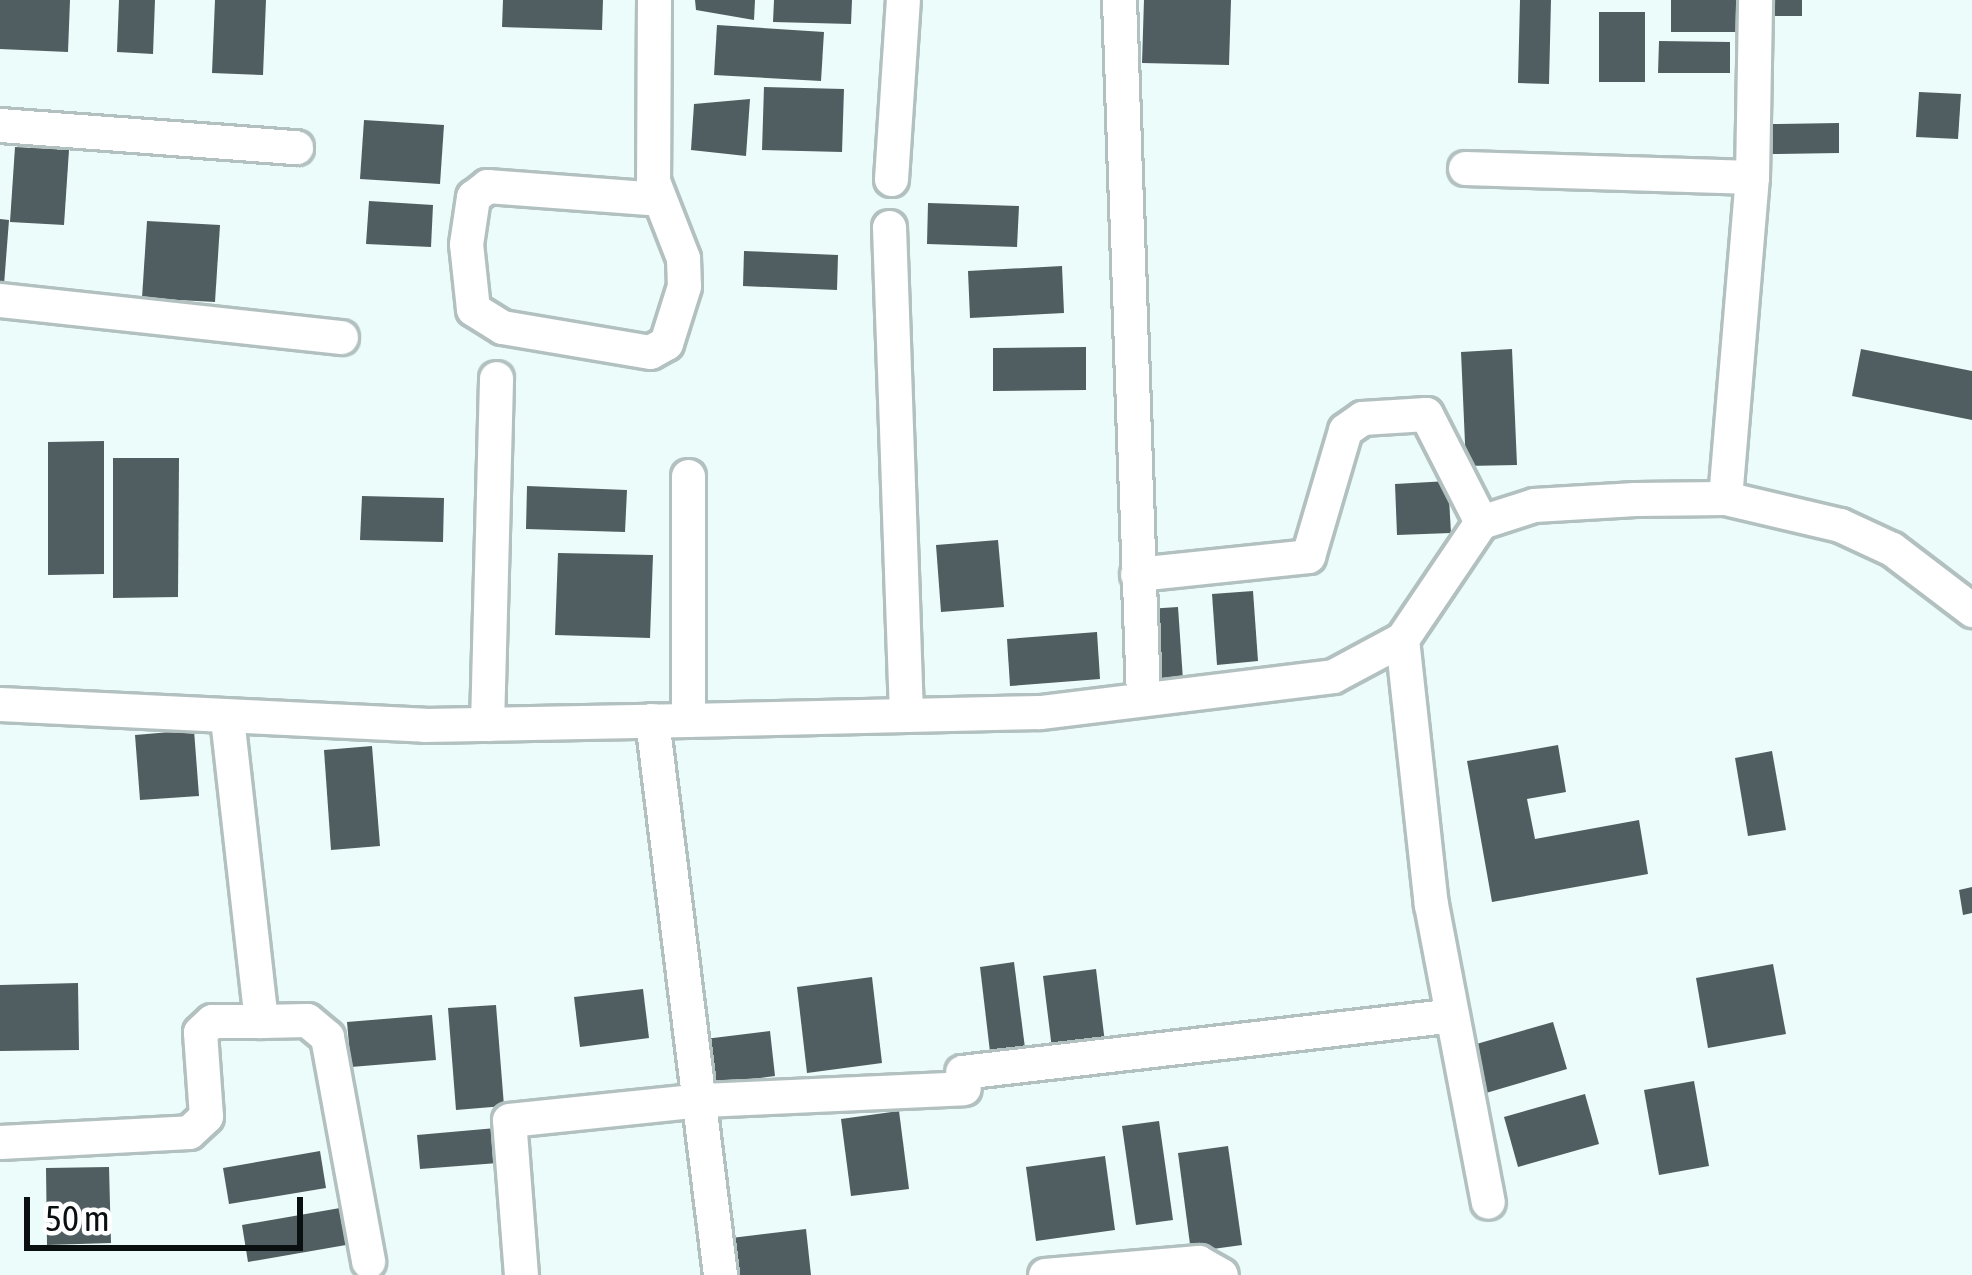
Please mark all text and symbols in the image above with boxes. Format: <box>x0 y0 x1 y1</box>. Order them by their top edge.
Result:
scale bar <box>30 1173 309 1247</box>
text: 50 m <box>45 1197 110 1239</box>

